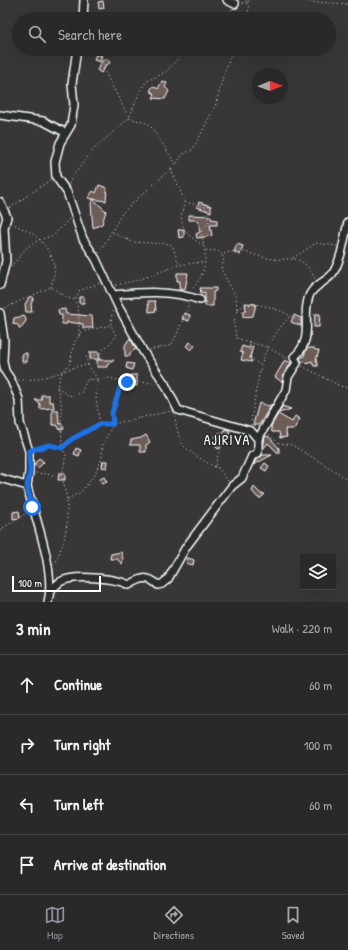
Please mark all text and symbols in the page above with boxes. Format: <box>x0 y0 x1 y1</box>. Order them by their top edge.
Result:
search box <box>12 12 336 56</box>
icon: search <box>26 23 48 45</box>
text: Search here <box>58 24 122 45</box>
north arrow <box>252 68 288 104</box>
route end <box>118 373 136 391</box>
district label: AJIRIVA <box>204 430 250 449</box>
route start <box>23 498 41 516</box>
map controls <box>300 554 336 590</box>
button: layers <box>300 554 336 590</box>
scale bar <box>12 574 101 593</box>
text: 100 m <box>18 576 42 590</box>
text: 3 min <box>16 617 51 640</box>
text: Walk · 220 m <box>272 619 332 637</box>
icon: ahead <box>16 674 38 696</box>
text: Continue <box>54 674 102 695</box>
text: 60 m <box>309 676 332 694</box>
icon: right <box>16 734 38 756</box>
text: Turn right <box>54 734 110 755</box>
text: 100 m <box>304 736 332 754</box>
icon: left <box>16 794 38 816</box>
text: Turn left <box>54 794 104 815</box>
text: 60 m <box>309 796 332 814</box>
icon: arrive <box>16 854 38 876</box>
text: Arrive at destination <box>54 854 166 875</box>
tab: Map <box>44 904 66 942</box>
tab: Directions <box>154 904 194 942</box>
tab: Saved <box>282 904 304 942</box>

